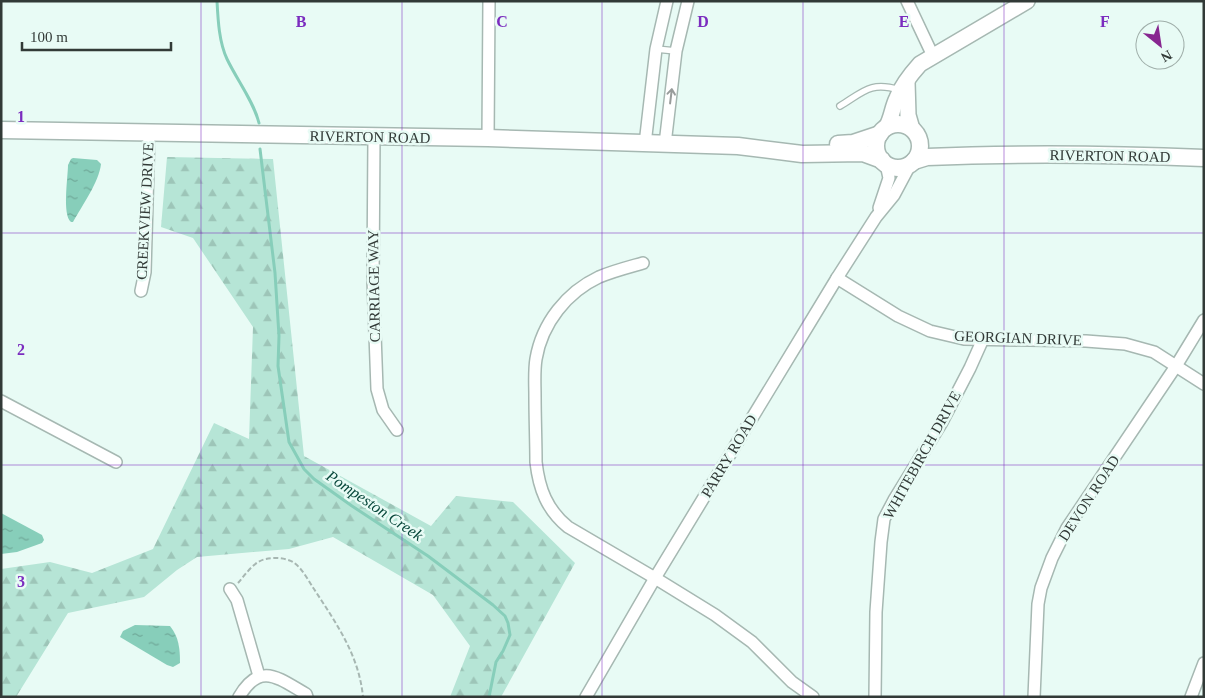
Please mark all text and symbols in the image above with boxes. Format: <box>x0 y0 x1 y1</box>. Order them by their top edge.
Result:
text: B <box>296 13 307 30</box>
text: C <box>496 13 508 30</box>
text: D <box>697 13 709 30</box>
text: E <box>899 13 909 30</box>
text: F <box>1100 13 1110 30</box>
scale bar <box>22 20 171 52</box>
north arrow <box>1135 20 1185 70</box>
text: 100 m <box>30 29 68 45</box>
text: N <box>1158 47 1174 65</box>
one-way arrow <box>666 88 676 104</box>
text: 1 <box>17 108 25 125</box>
street label: RIVERTON ROAD <box>309 128 431 146</box>
street label: CREEKVIEW DRIVE <box>133 142 157 280</box>
street label: RIVERTON ROAD <box>1049 147 1171 165</box>
street label: CARRIAGE WAY <box>365 229 383 343</box>
street label: GEORGIAN DRIVE <box>954 328 1082 348</box>
text: 2 <box>17 341 25 358</box>
street label: WHITEBIRCH DRIVE <box>880 388 964 522</box>
street label: PARRY ROAD <box>698 412 760 500</box>
street label: DEVON ROAD <box>1055 452 1123 544</box>
water label: Pompeston Creek <box>322 466 427 545</box>
text: 3 <box>17 573 25 590</box>

